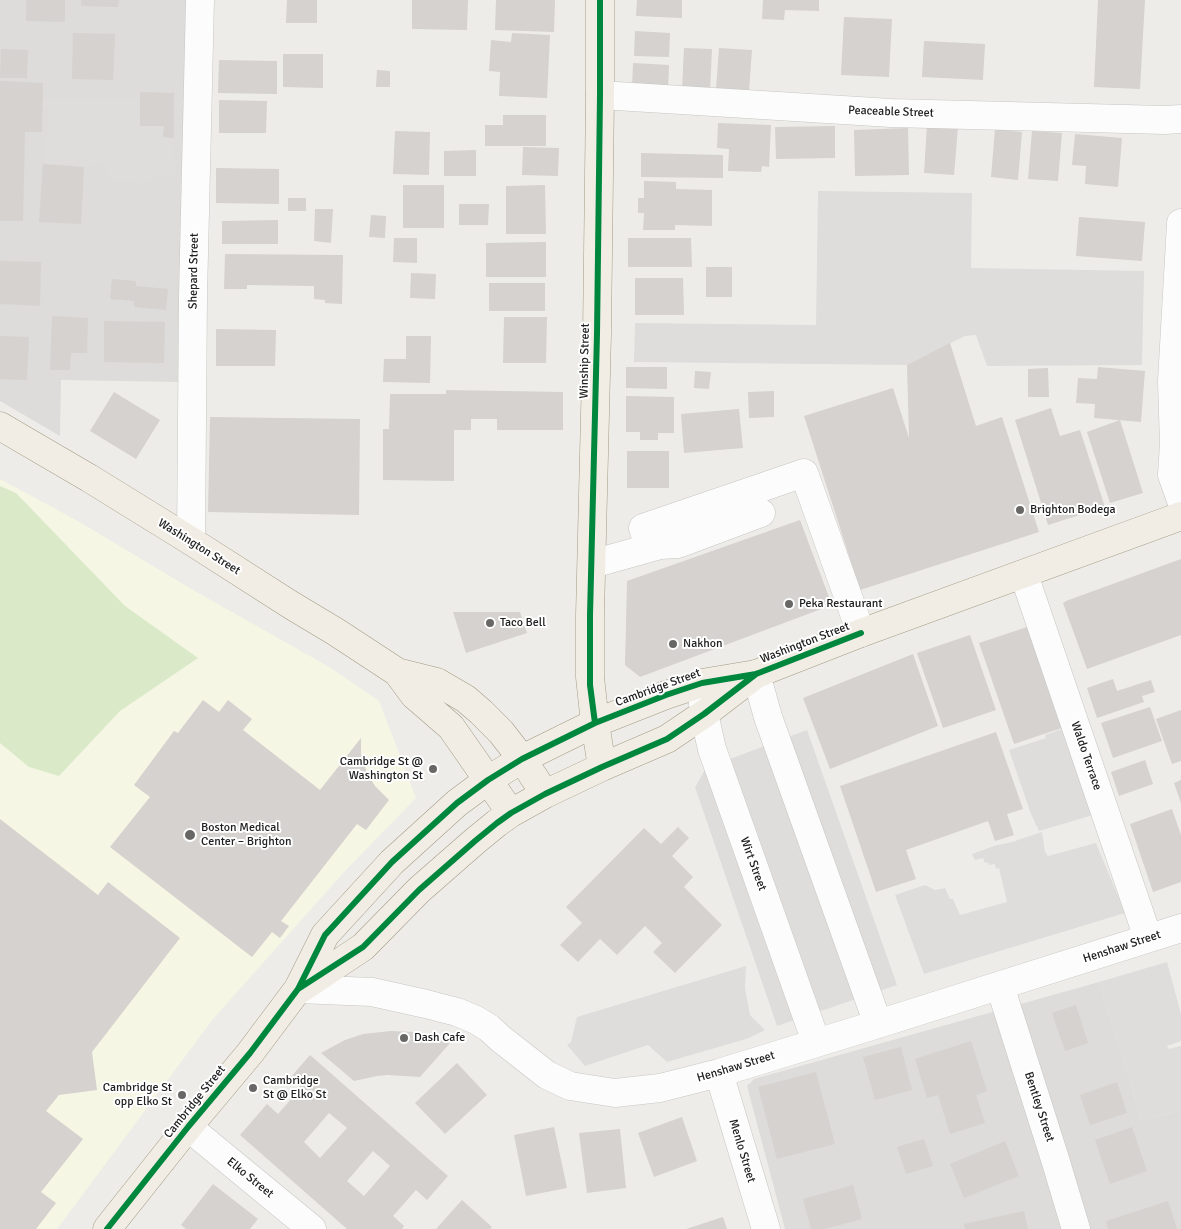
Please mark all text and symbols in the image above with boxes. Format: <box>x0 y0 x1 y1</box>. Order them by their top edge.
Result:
street label: Peaceable Street <box>848 103 934 121</box>
street label: Shepard Street <box>186 233 202 309</box>
street label: Winship Street <box>577 323 593 399</box>
place label: Brighton Bodega <box>1030 503 1116 517</box>
marker: Brighton Bodega <box>1014 504 1026 516</box>
street label: Washington Street <box>155 516 243 578</box>
place label: Peka Restaurant <box>799 597 883 611</box>
marker: Peka Restaurant <box>783 598 795 610</box>
place label: Taco Bell <box>500 616 546 630</box>
marker: Taco Bell <box>484 617 496 629</box>
street label: Washington Street <box>758 619 852 667</box>
place label: Nakhon <box>683 637 723 651</box>
marker: Nakhon <box>667 638 679 650</box>
street label: Cambridge Street <box>613 666 703 710</box>
street label: Waldo Terrace <box>1068 720 1104 792</box>
place label: Cambridge St @ Washington St <box>340 755 423 783</box>
marker: Cambridge St @ Washington St <box>427 763 439 775</box>
place label: Boston Medical Center – Brighton <box>201 821 292 849</box>
marker: Boston Medical Center – Brighton <box>183 828 197 842</box>
street label: Wirt Street <box>737 835 769 893</box>
street label: Henshaw Street <box>1081 928 1163 966</box>
place label: Dash Cafe <box>414 1031 465 1045</box>
marker: Dash Cafe <box>398 1032 410 1044</box>
street label: Henshaw Street <box>695 1048 777 1086</box>
street label: Cambridge Street <box>161 1063 229 1141</box>
street label: Bentley Street <box>1021 1070 1057 1144</box>
place label: Cambridge St @ Elko St <box>263 1074 326 1102</box>
place label: Cambridge St opp Elko St <box>103 1081 172 1109</box>
marker: Cambridge St @ Elko St <box>247 1082 259 1094</box>
marker: Cambridge St opp Elko St <box>176 1089 188 1101</box>
street label: Menlo Street <box>725 1117 759 1185</box>
street label: Elko Street <box>224 1155 276 1201</box>

